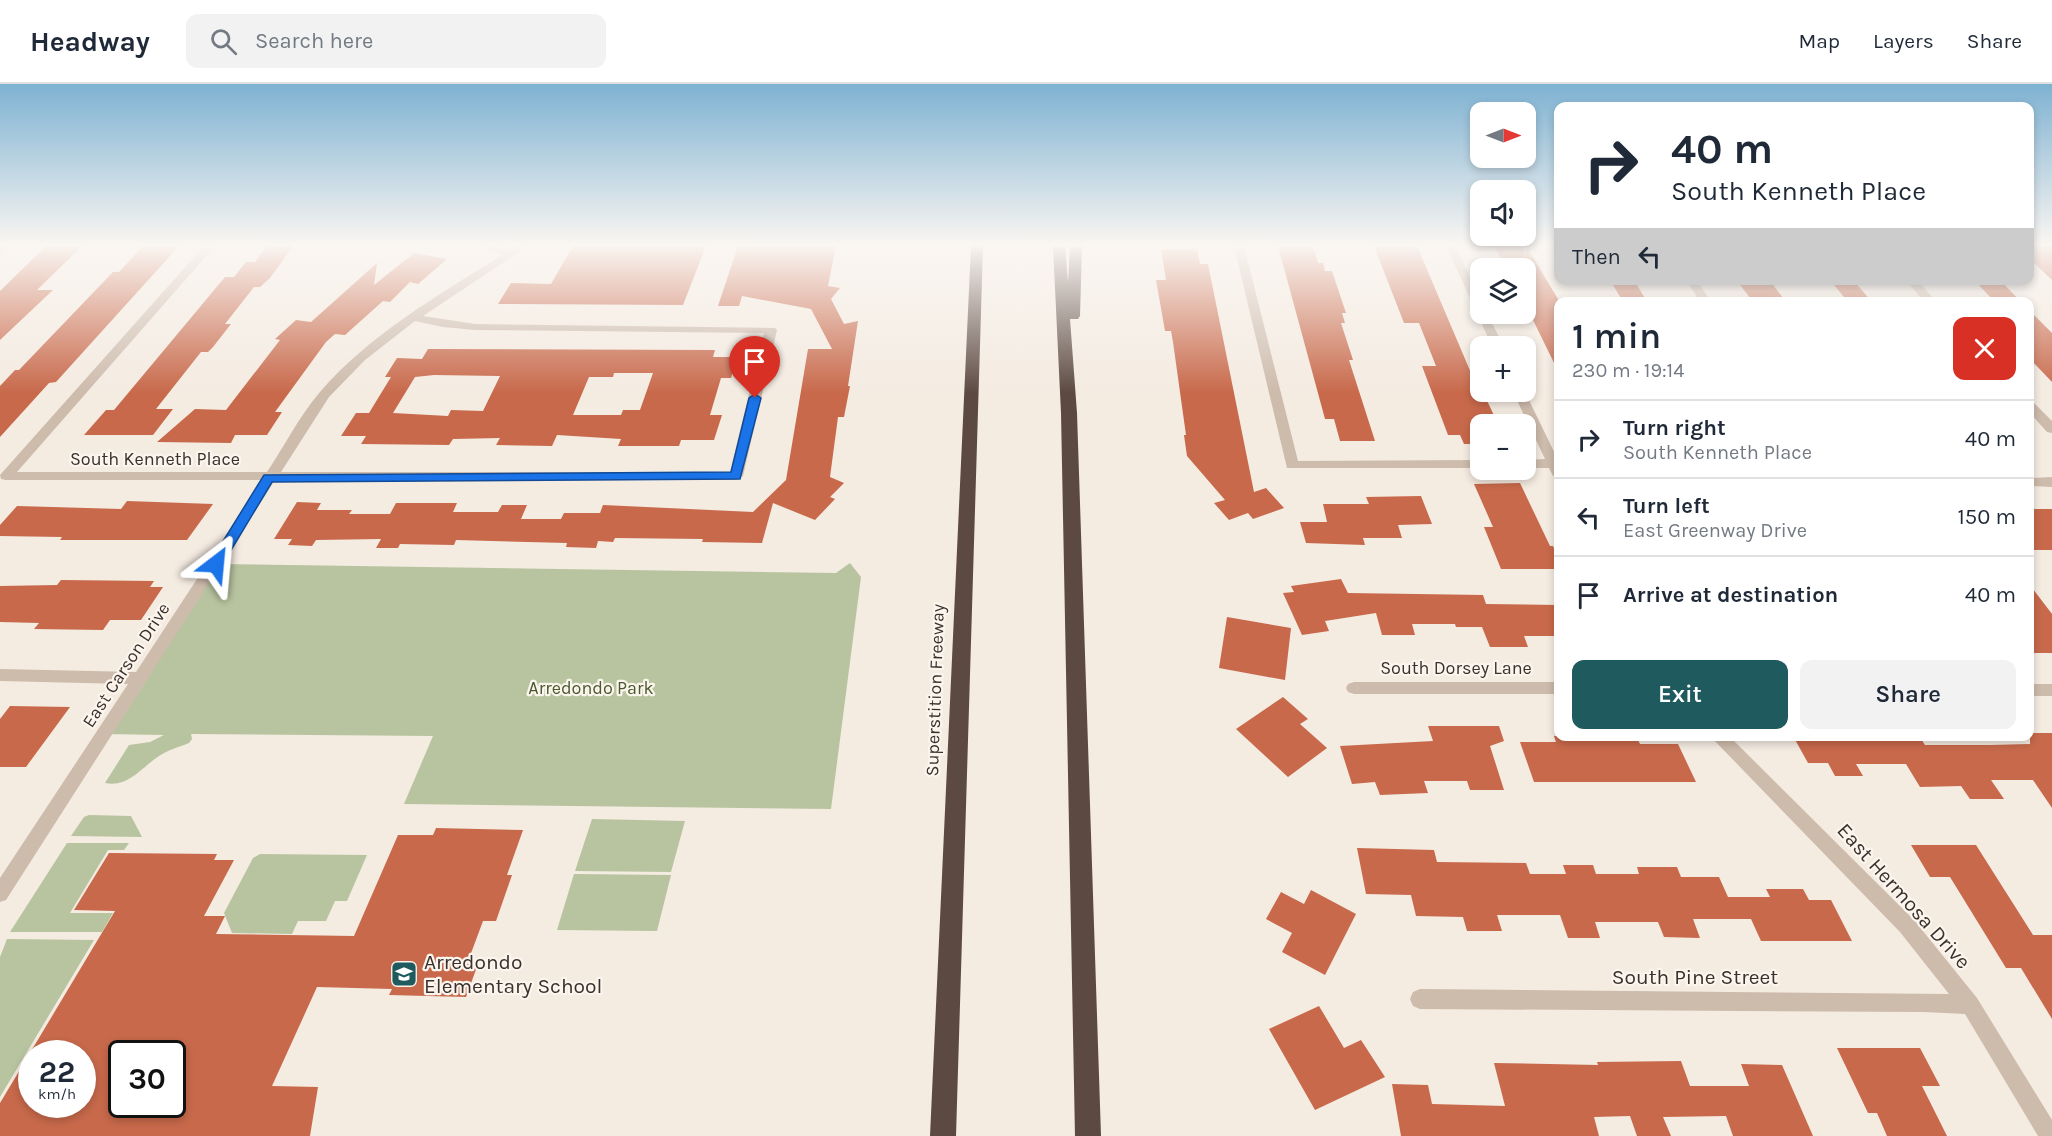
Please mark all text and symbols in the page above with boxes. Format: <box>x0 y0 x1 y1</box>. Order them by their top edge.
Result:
search box <box>186 14 606 68</box>
text: Headway <box>30 25 150 58</box>
icon: search <box>207 25 240 58</box>
text: Search here <box>255 28 373 54</box>
text: Map <box>1798 29 1840 53</box>
text: Layers <box>1873 29 1934 53</box>
text: Share <box>1967 29 2022 53</box>
north arrow <box>1470 102 1536 168</box>
map controls <box>1470 102 1536 480</box>
text: 40 m <box>1671 124 1773 174</box>
icon: right <box>1572 126 1650 204</box>
text: South Kenneth Place <box>1671 175 1926 207</box>
button: sound <box>1470 180 1536 246</box>
icon: left <box>1633 240 1666 273</box>
text: Then <box>1572 244 1621 270</box>
button: layers <box>1470 258 1536 324</box>
text: 1 min <box>1572 315 1661 357</box>
button: close <box>1953 317 2016 380</box>
pin <box>729 336 780 398</box>
button: + <box>1470 336 1536 402</box>
icon: arrive <box>738 345 771 378</box>
text: 230 m · 19:14 <box>1572 359 1684 382</box>
button: − <box>1470 414 1536 480</box>
text: Turn right <box>1623 415 1726 441</box>
icon: right <box>1572 423 1605 456</box>
text: 40 m <box>1965 426 2016 452</box>
text: South Kenneth Place <box>1623 441 1812 464</box>
street label: South Kenneth Place <box>70 448 240 470</box>
text: Turn left <box>1623 493 1710 519</box>
icon: left <box>1572 501 1605 534</box>
text: 150 m <box>1957 504 2016 530</box>
text: East Greenway Drive <box>1623 519 1807 542</box>
position arrow <box>184 532 248 596</box>
icon: arrive <box>1572 579 1605 612</box>
text: Arrive at destination <box>1623 582 1838 608</box>
text: 40 m <box>1965 582 2016 608</box>
street label: East Carson Drive <box>77 598 175 732</box>
street label: Superstition Freeway <box>921 603 949 777</box>
street label: South Dorsey Lane <box>1380 657 1532 679</box>
button: Exit <box>1572 660 1788 729</box>
button: Share <box>1800 660 2016 729</box>
park label: Arredondo Park <box>528 677 654 699</box>
street label: East Hermosa Drive <box>1832 818 1976 974</box>
place label: Arredondo Elementary School <box>424 950 602 998</box>
school or university icon: Arredondo Elementary School <box>389 959 419 989</box>
street label: South Pine Street <box>1612 965 1778 989</box>
speed limit sign: 30 <box>108 1040 186 1118</box>
text: 22 <box>39 1054 75 1090</box>
text: km/h <box>38 1085 76 1103</box>

